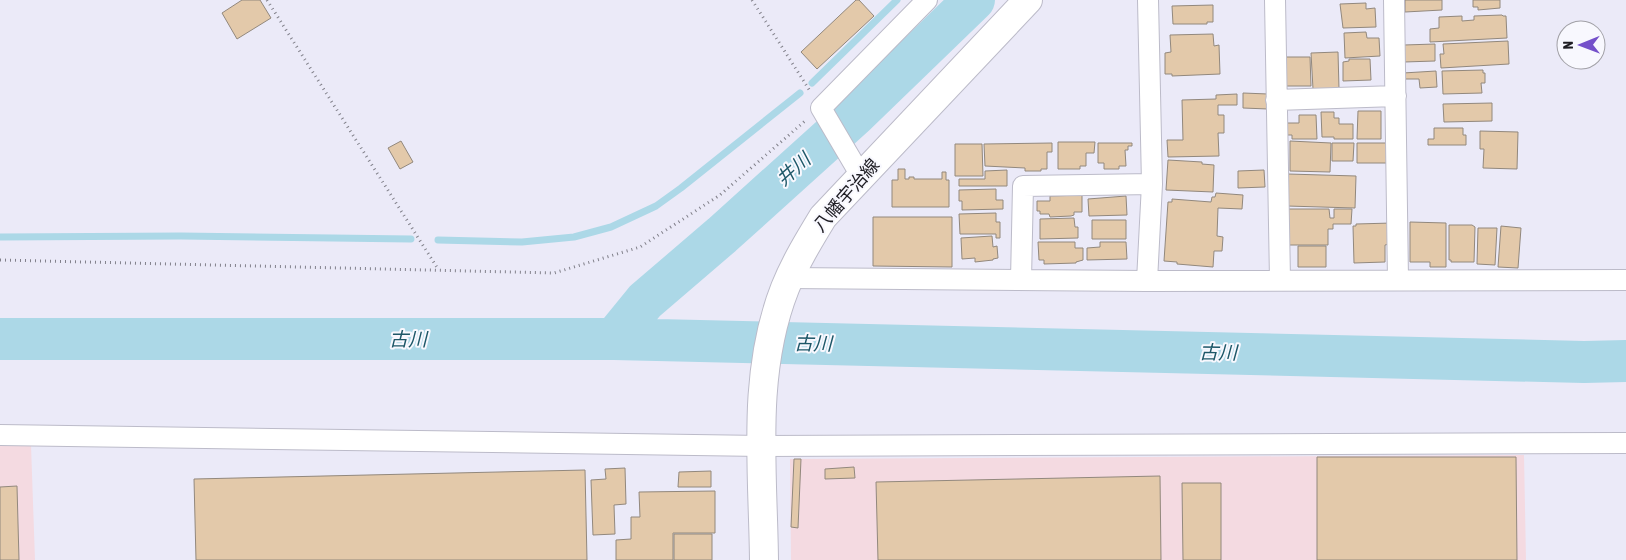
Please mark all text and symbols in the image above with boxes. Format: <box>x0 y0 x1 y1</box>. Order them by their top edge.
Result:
north arrow <box>1556 20 1606 70</box>
text: N <box>1560 41 1576 49</box>
water label: 井川 <box>772 147 816 190</box>
street label: 八幡宇治線 <box>809 154 883 236</box>
water label: 古川 <box>389 328 429 350</box>
water label: 古川 <box>794 332 834 354</box>
water label: 古川 <box>1199 341 1239 363</box>

